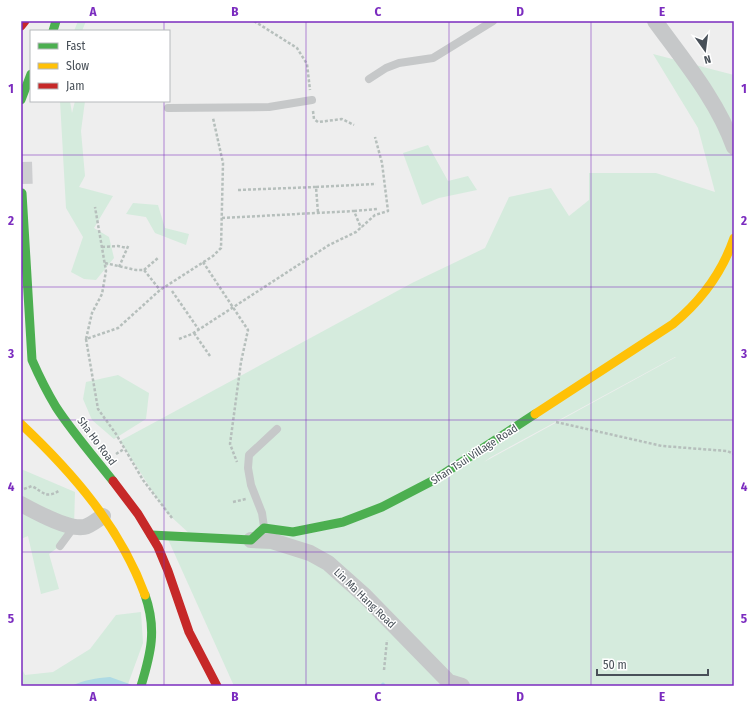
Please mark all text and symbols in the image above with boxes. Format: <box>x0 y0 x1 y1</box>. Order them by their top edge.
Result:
text: A <box>88 4 97 19</box>
text: B <box>231 4 239 19</box>
text: C <box>375 4 382 19</box>
text: D <box>516 4 524 19</box>
text: E <box>659 4 665 19</box>
legend <box>30 30 170 102</box>
north arrow <box>685 30 725 70</box>
text: Fast <box>66 39 85 53</box>
text: N <box>703 52 712 66</box>
text: Slow <box>66 59 89 73</box>
text: Jam <box>66 79 84 93</box>
text: 1 <box>8 81 14 96</box>
text: 1 <box>741 81 747 96</box>
text: 2 <box>7 213 14 228</box>
text: 2 <box>740 213 747 228</box>
text: 3 <box>7 346 14 361</box>
text: 3 <box>740 346 747 361</box>
street label: Sha Ho Road <box>74 415 119 468</box>
street label: Shan Tsui Village Road <box>429 422 520 487</box>
text: 4 <box>8 479 15 494</box>
text: 4 <box>741 479 748 494</box>
street label: Lin Ma Hang Road <box>331 566 398 631</box>
text: 5 <box>8 611 14 626</box>
text: 5 <box>741 611 747 626</box>
scale bar <box>597 651 708 677</box>
text: 50 m <box>603 658 627 672</box>
text: A <box>88 689 97 704</box>
text: B <box>231 689 239 704</box>
text: C <box>375 689 382 704</box>
text: D <box>516 689 524 704</box>
text: E <box>659 689 665 704</box>

